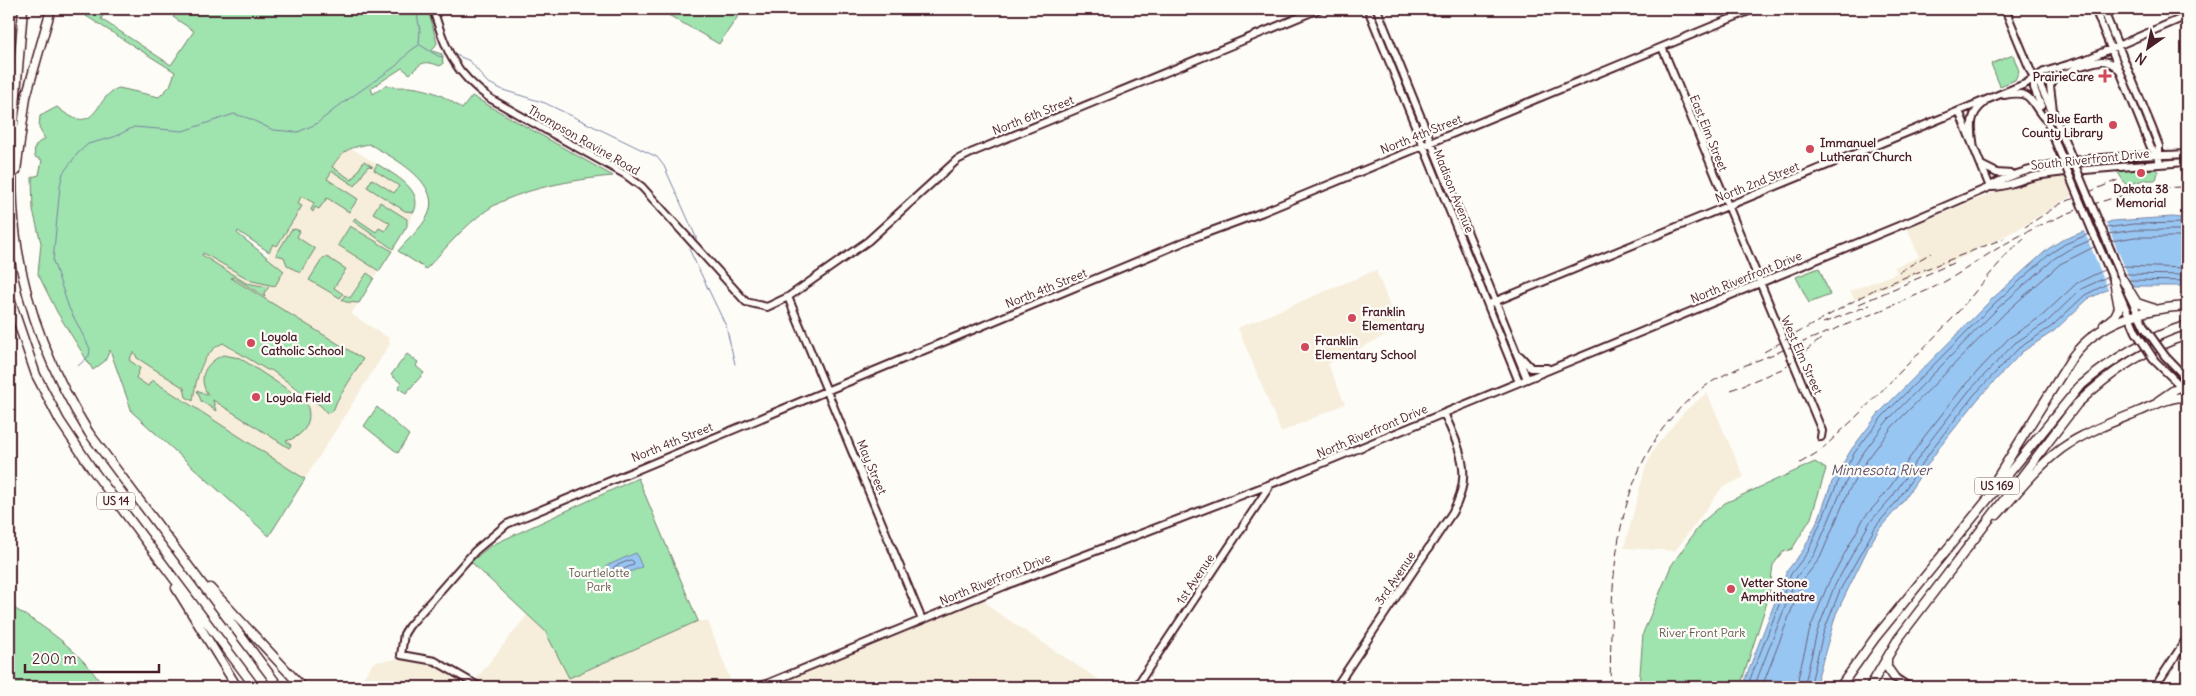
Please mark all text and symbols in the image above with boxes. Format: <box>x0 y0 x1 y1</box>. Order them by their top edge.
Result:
north arrow <box>2124 22 2174 72</box>
text: N <box>2132 49 2150 69</box>
place label: PrairieCare <box>2033 69 2095 84</box>
marker: PrairieCare <box>2098 69 2112 83</box>
street label: North 6th Street <box>990 92 1076 138</box>
street label: East Elm Street <box>1687 93 1731 173</box>
street label: Thompson Ravine Road <box>525 102 643 178</box>
street label: North 4th Street <box>1378 111 1464 157</box>
place label: Blue Earth County Library <box>2022 111 2103 141</box>
marker: Blue Earth County Library <box>2107 119 2119 131</box>
place label: Immanuel Lutheran Church <box>1820 135 1912 164</box>
marker: Immanuel Lutheran Church <box>1804 143 1816 155</box>
street label: South Riverfront Drive <box>2030 145 2150 173</box>
street label: Madison Avenue <box>1430 147 1478 235</box>
street label: North 2nd Street <box>1713 158 1801 206</box>
marker: Dakota 38 Memorial <box>2135 167 2147 179</box>
place label: Dakota 38 Memorial <box>2113 181 2169 210</box>
street label: North Riverfront Drive <box>1688 248 1804 306</box>
street label: North 4th Street <box>1003 265 1089 311</box>
place label: Franklin Elementary <box>1362 304 1425 334</box>
marker: Franklin Elementary <box>1346 312 1358 324</box>
street label: West Elm Street <box>1778 313 1826 397</box>
place label: Loyola Catholic School <box>261 329 344 358</box>
place label: Franklin Elementary School <box>1315 333 1417 363</box>
marker: Loyola Catholic School <box>245 337 257 349</box>
marker: Franklin Elementary School <box>1299 341 1311 353</box>
place label: Loyola Field <box>266 390 331 406</box>
marker: Loyola Field <box>250 391 262 403</box>
street label: North Riverfront Drive <box>1314 401 1430 461</box>
street label: North 4th Street <box>629 419 715 465</box>
street label: May Street <box>854 437 890 497</box>
water label: Minnesota River <box>1831 461 1934 479</box>
road number: US 169 <box>1974 478 2020 494</box>
road number: US 14 <box>97 492 135 510</box>
street label: 3rd Avenue <box>1372 548 1418 608</box>
street label: North Riverfront Drive <box>937 550 1053 608</box>
street label: 1st Avenue <box>1173 551 1217 607</box>
park label: Tourtlelotte Park <box>568 565 630 594</box>
place label: Vetter Stone Amphitheatre <box>1741 575 1816 605</box>
marker: Vetter Stone Amphitheatre <box>1725 583 1737 595</box>
park label: River Front Park <box>1659 625 1745 640</box>
scale bar <box>25 641 159 673</box>
text: 200 m <box>32 649 77 668</box>

